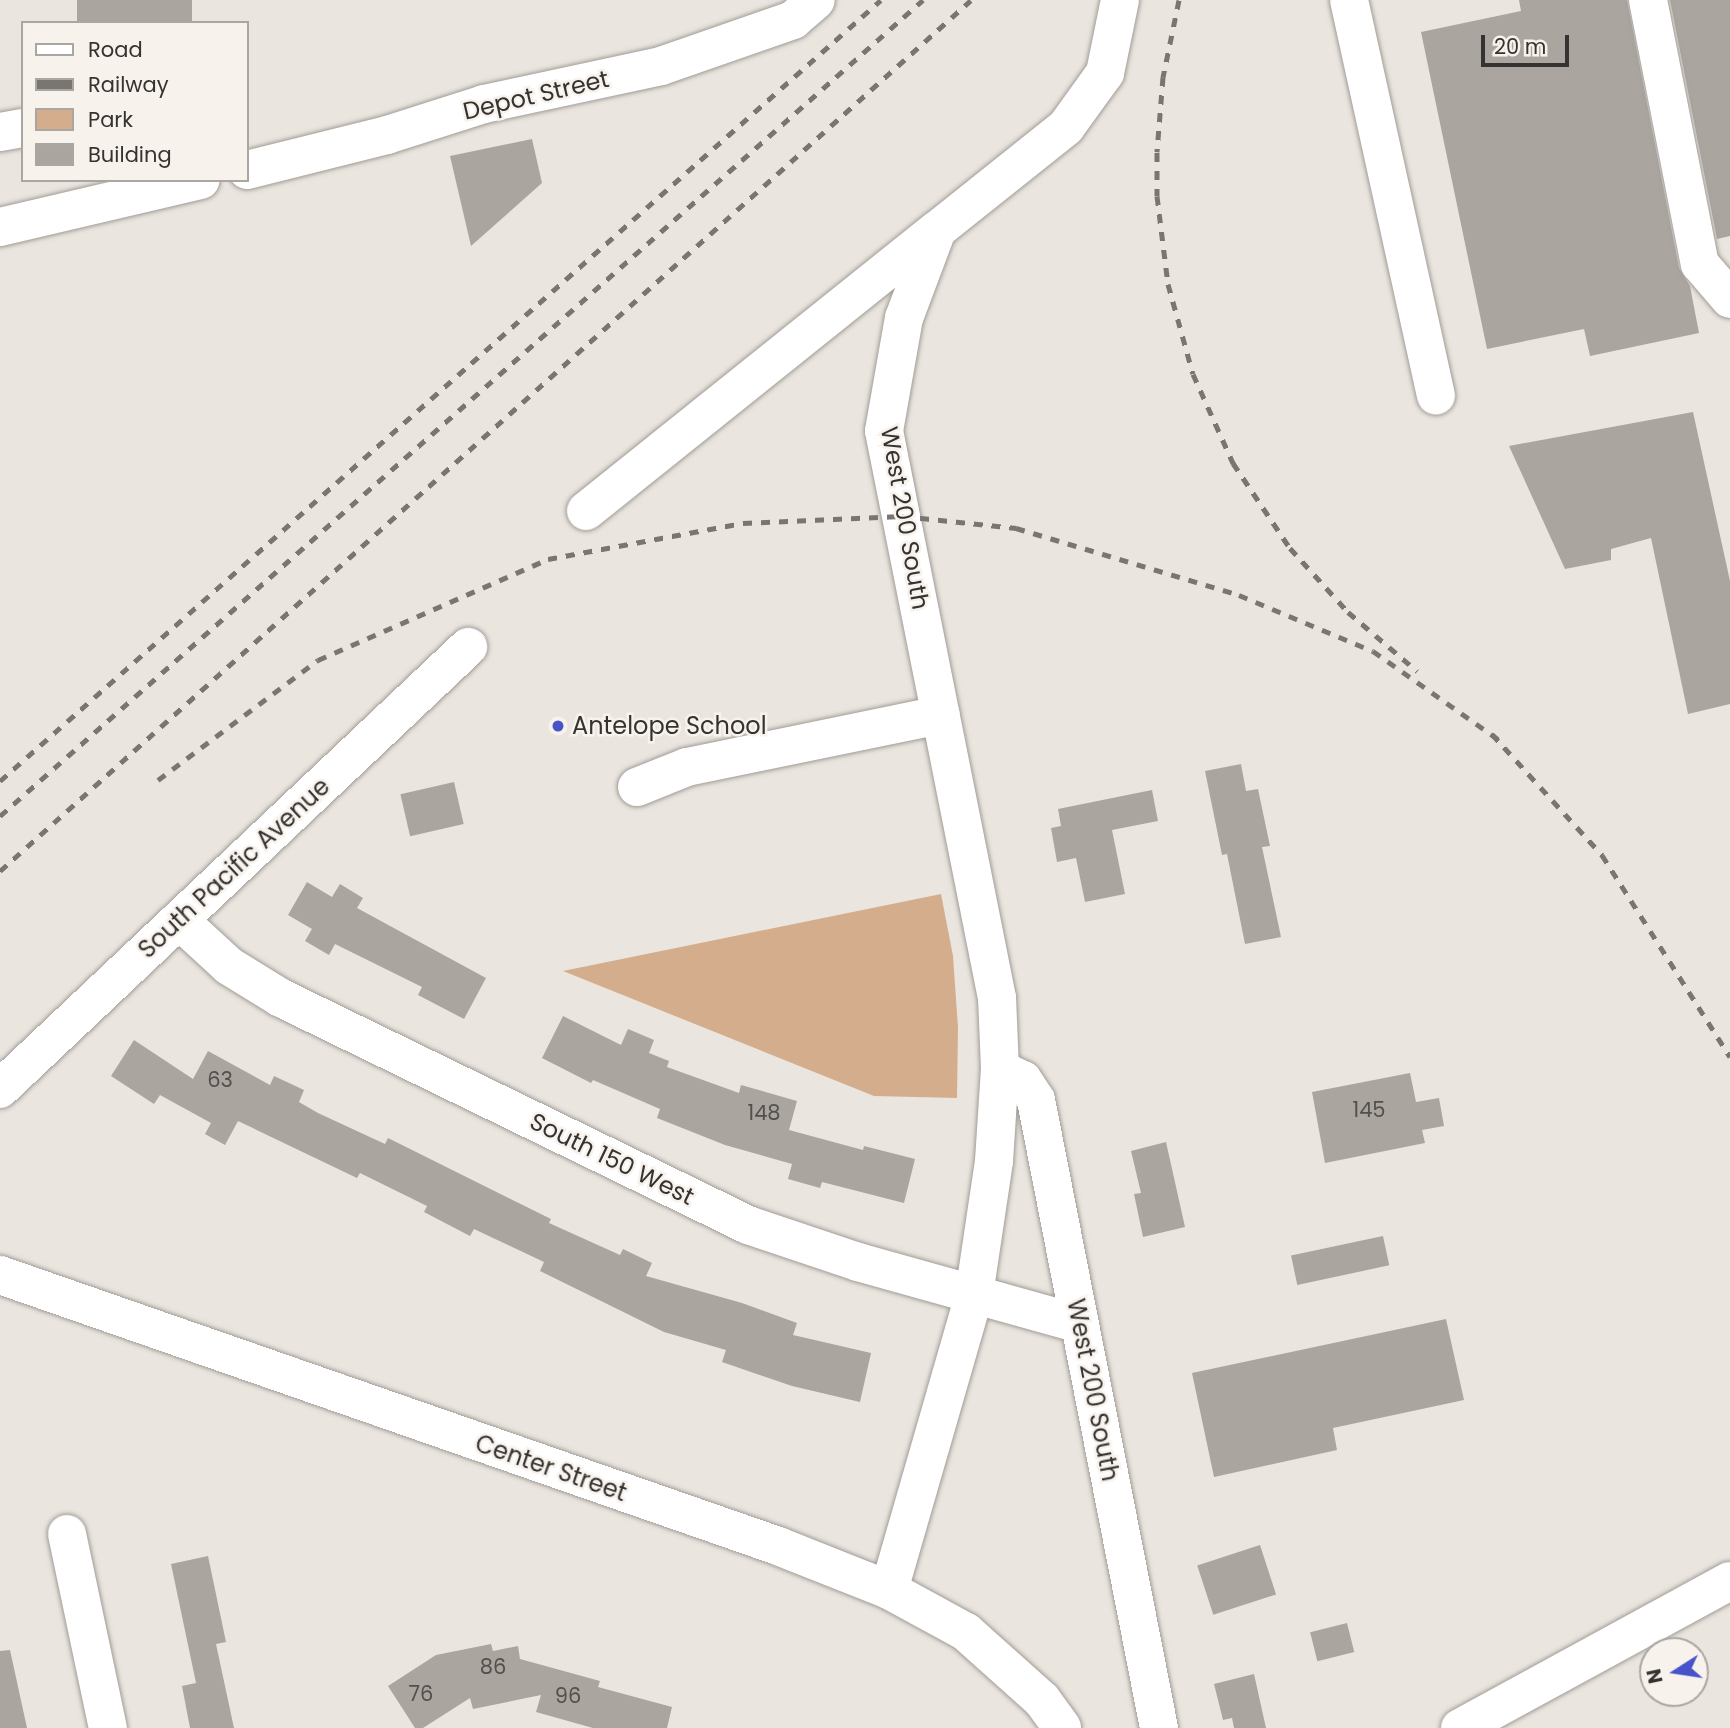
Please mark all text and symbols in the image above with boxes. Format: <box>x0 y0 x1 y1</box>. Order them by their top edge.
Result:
legend <box>21 21 248 182</box>
scale bar <box>1485 21 1572 65</box>
text: 20 m <box>1494 32 1547 61</box>
text: Road <box>88 35 143 64</box>
street label: Depot Street <box>460 64 612 126</box>
text: Railway <box>88 70 169 99</box>
text: Park <box>88 105 133 134</box>
text: Building <box>88 140 172 169</box>
street label: West 200 South <box>875 424 935 612</box>
place label: Antelope School <box>572 712 767 740</box>
marker: Antelope School <box>550 718 566 734</box>
street label: South Pacific Avenue <box>132 772 336 964</box>
house number: 63 <box>207 1067 233 1093</box>
house number: 145 <box>1352 1097 1386 1123</box>
house number: 148 <box>747 1100 781 1126</box>
street label: South 150 West <box>525 1107 699 1211</box>
street label: West 200 South <box>1061 1296 1125 1484</box>
street label: Center Street <box>472 1429 630 1507</box>
north arrow <box>1639 1637 1709 1707</box>
house number: 86 <box>480 1654 506 1680</box>
text: N <box>1640 1666 1670 1686</box>
house number: 76 <box>409 1681 433 1707</box>
house number: 96 <box>555 1683 581 1709</box>

